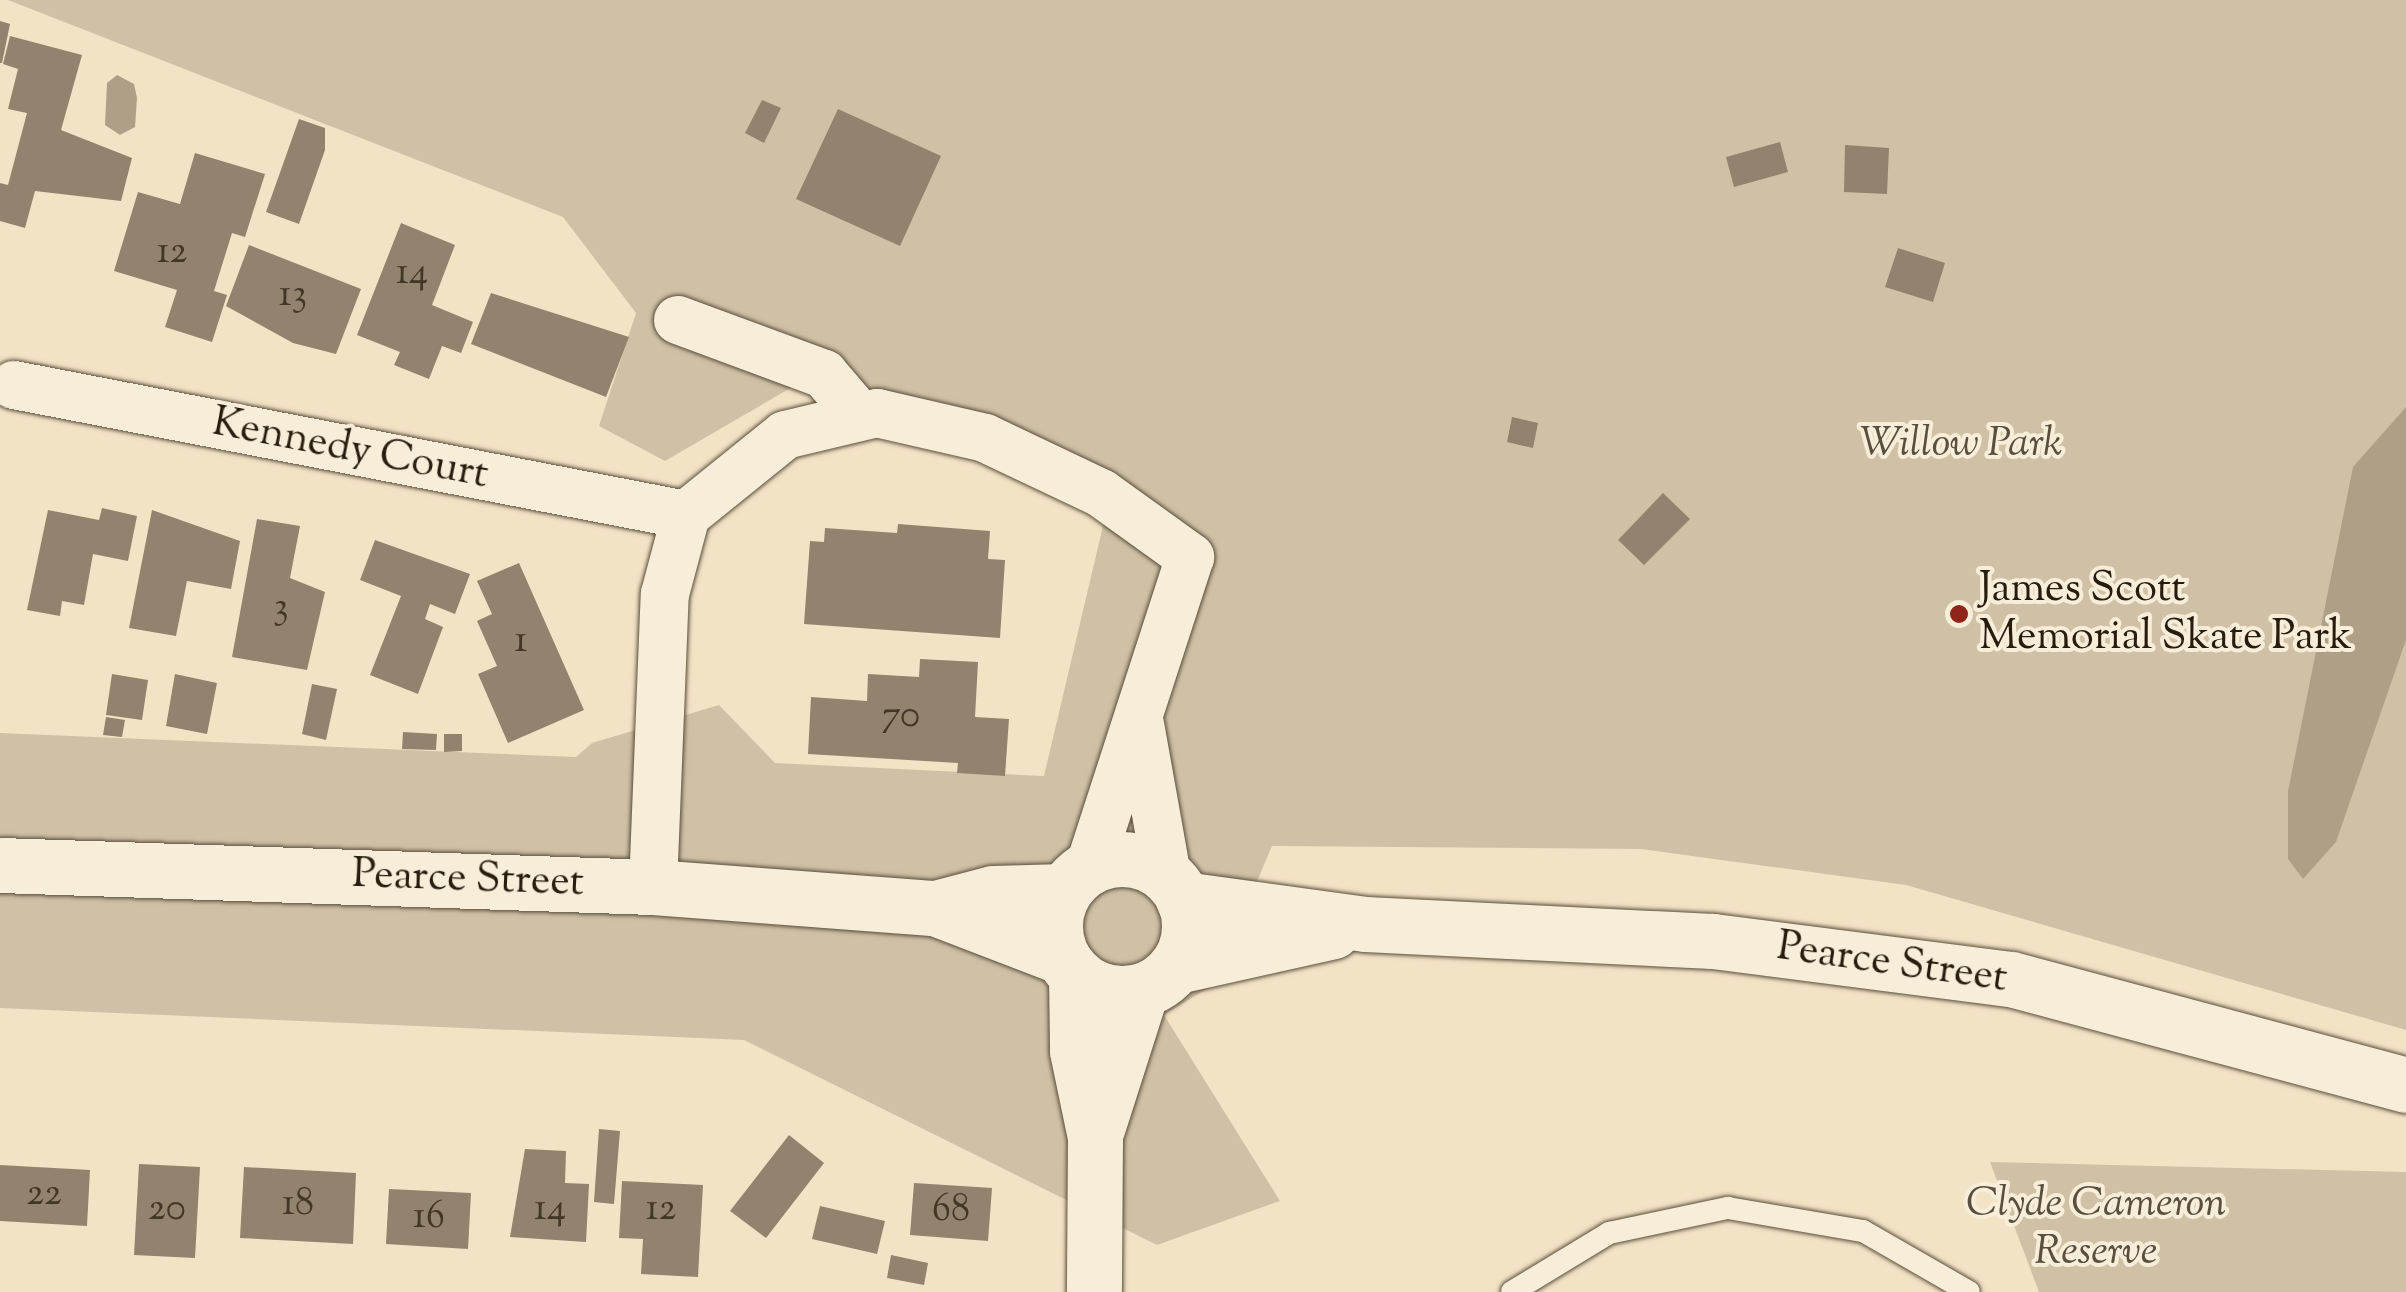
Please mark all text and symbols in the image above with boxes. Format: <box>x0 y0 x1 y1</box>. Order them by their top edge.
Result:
house number: 12 <box>157 231 187 277</box>
house number: 14 <box>396 252 428 298</box>
house number: 13 <box>279 274 307 320</box>
street label: Kennedy Court <box>208 399 492 501</box>
park label: Willow Park <box>1860 420 2062 470</box>
place label: James Scott Memorial Skate Park <box>1979 565 2352 664</box>
house number: 3 <box>273 587 289 633</box>
marker: James Scott Memorial Skate Park <box>1948 603 1970 625</box>
house number: 1 <box>515 620 527 666</box>
house number: 70 <box>882 695 920 741</box>
street label: Pearce Street <box>351 851 585 909</box>
street label: Pearce Street <box>1774 923 2010 1005</box>
house number: 22 <box>26 1173 62 1219</box>
park label: Clyde Cameron Reserve <box>1966 1180 2226 1278</box>
house number: 18 <box>282 1183 314 1229</box>
house number: 20 <box>148 1188 186 1234</box>
house number: 14 <box>534 1188 566 1234</box>
house number: 12 <box>646 1188 676 1234</box>
house number: 68 <box>932 1189 970 1235</box>
house number: 16 <box>413 1196 445 1242</box>

